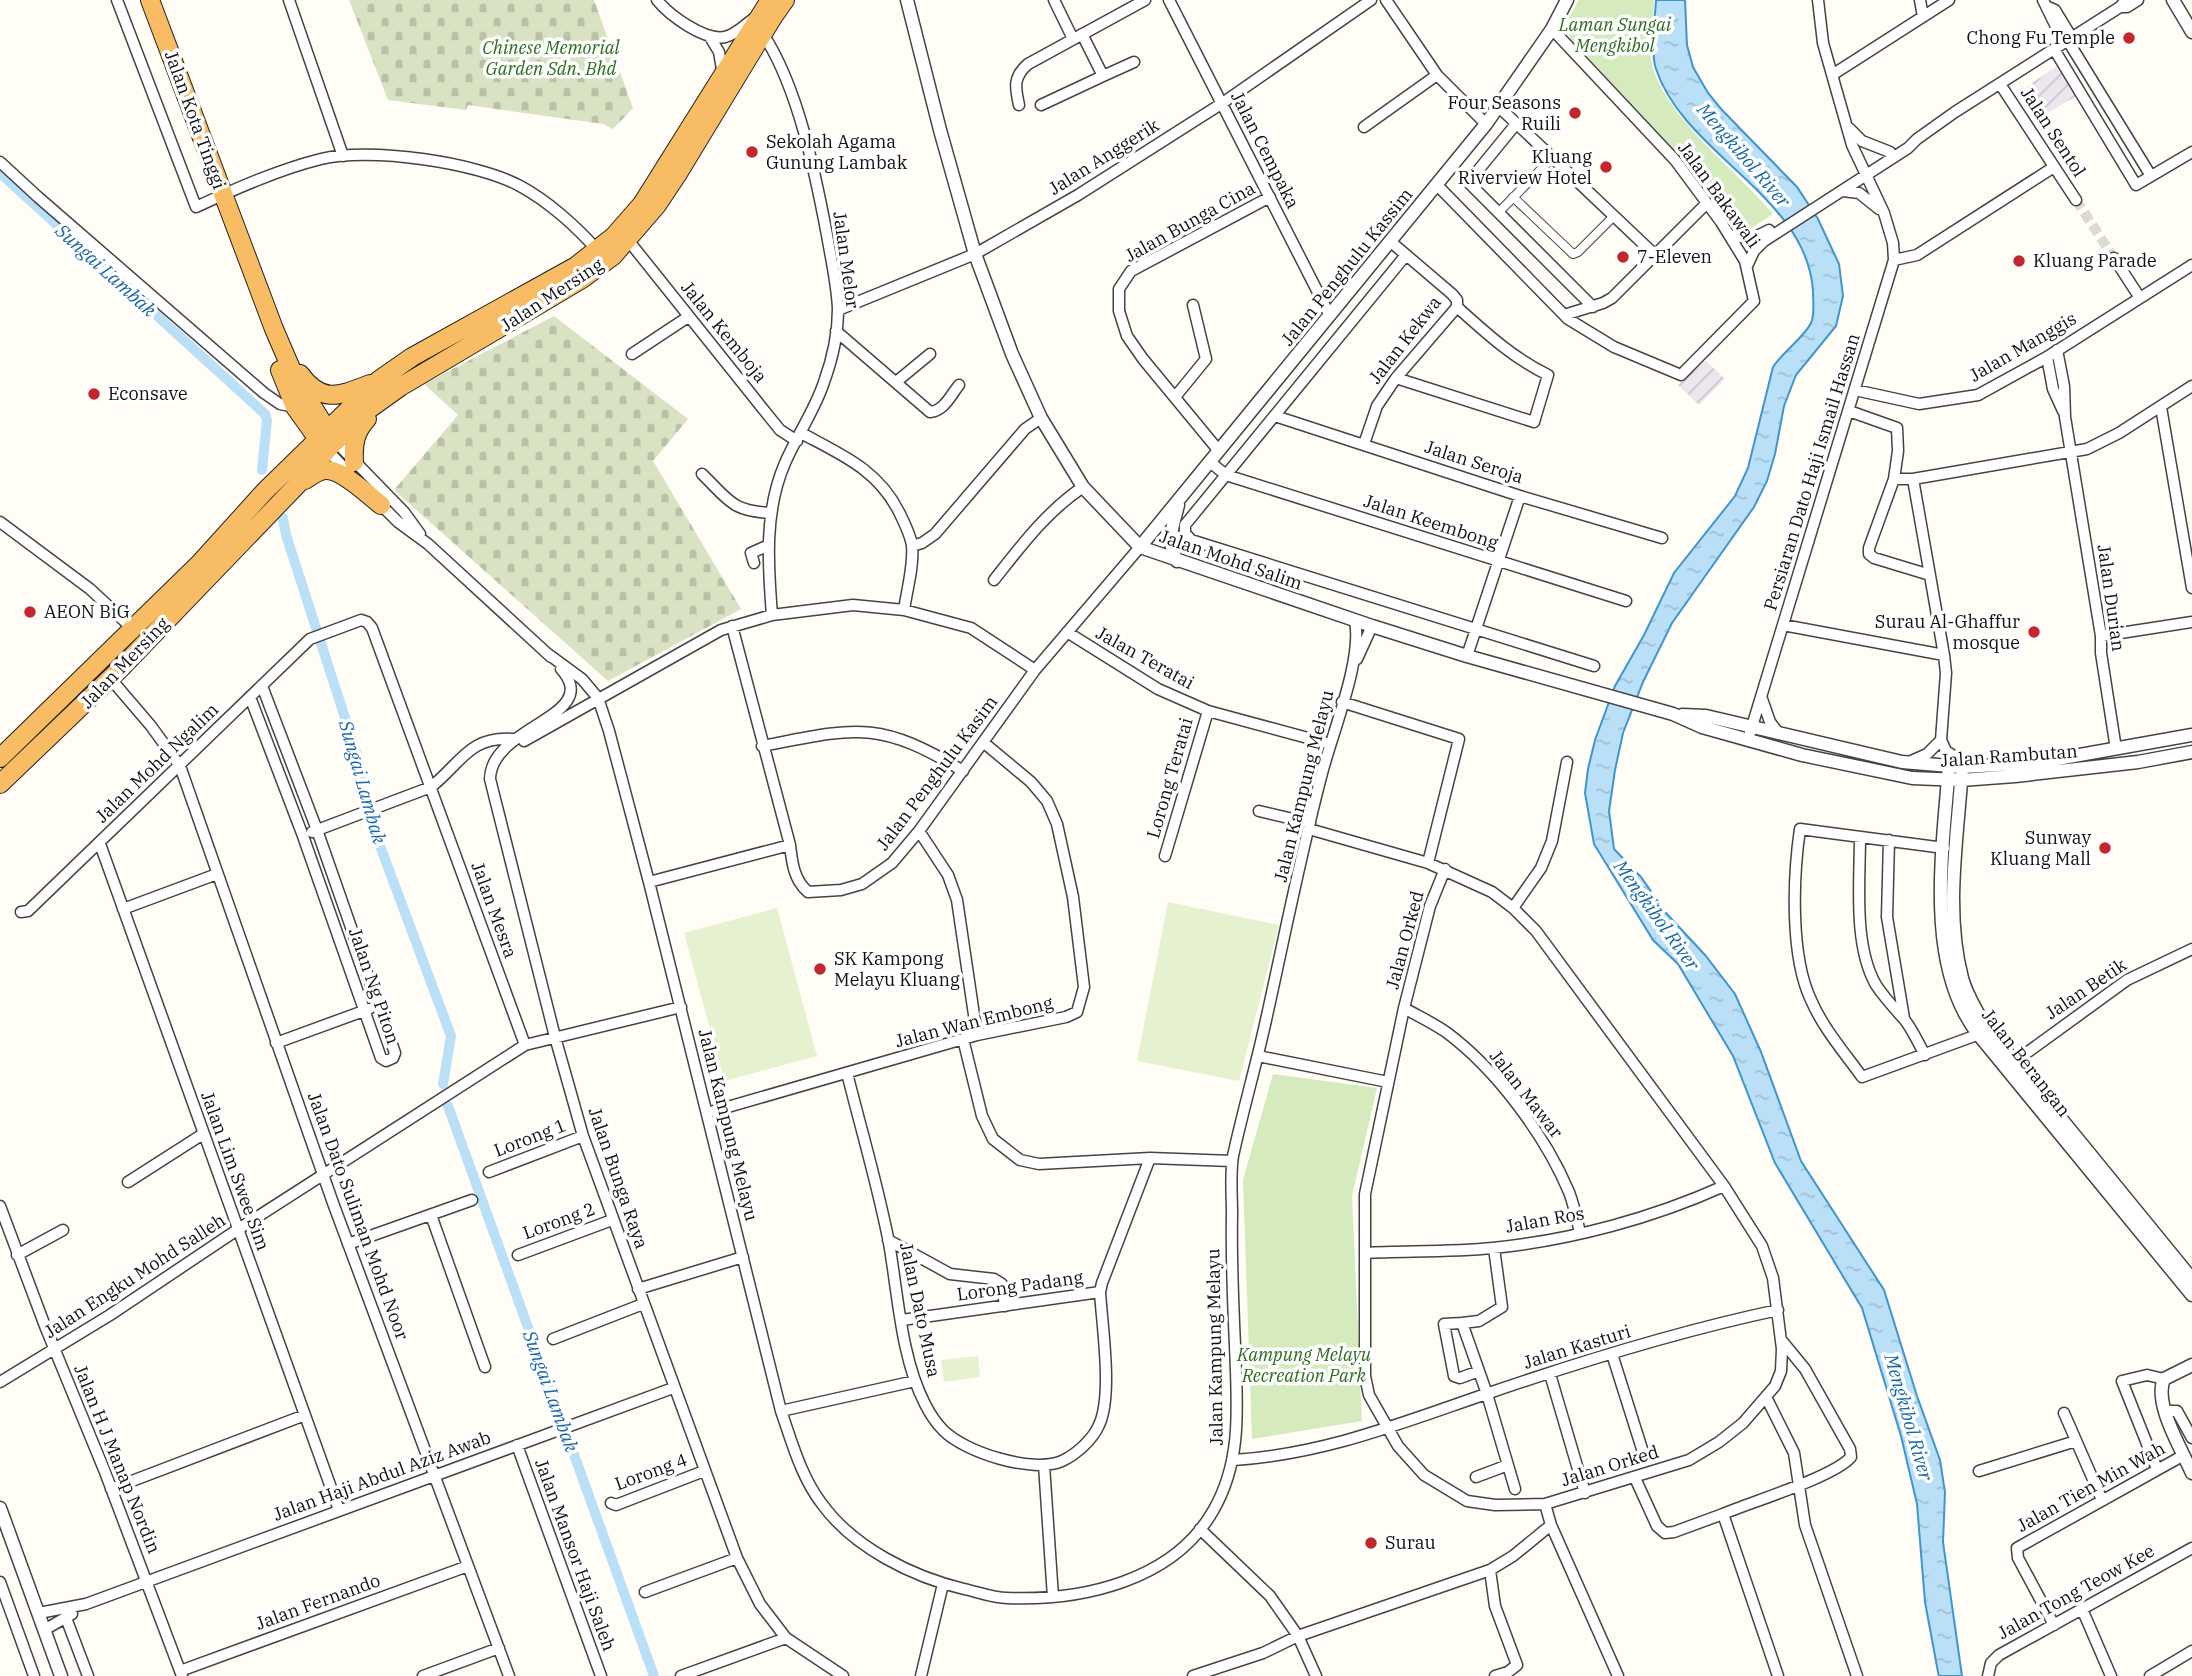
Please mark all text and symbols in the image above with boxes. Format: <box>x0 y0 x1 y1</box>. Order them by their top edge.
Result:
park label: Laman Sungai Mengkibol <box>1558 13 1672 57</box>
place label: Chong Fu Temple <box>1967 26 2115 49</box>
marker: Chong Fu Temple <box>2121 30 2137 46</box>
park label: Chinese Memorial Garden Sdn. Bhd <box>482 36 621 80</box>
street label: Jalan Kota Tinggi <box>160 47 231 193</box>
street label: Jalan Sentol <box>2016 82 2091 181</box>
street label: Jalan Cempaka <box>1226 87 1305 212</box>
place label: Four Seasons Ruili <box>1448 91 1561 135</box>
water label: Mengkibol River <box>1691 97 1796 213</box>
marker: Four Seasons Ruili <box>1567 105 1583 121</box>
street label: Jalan Anggerik <box>1044 113 1164 200</box>
place label: Sekolah Agama Gunung Lambak <box>766 130 908 174</box>
street label: Jalan Bakawali <box>1673 137 1766 253</box>
marker: Sekolah Agama Gunung Lambak <box>744 144 760 160</box>
place label: Kluang Riverview Hotel <box>1458 145 1592 189</box>
marker: Kluang Riverview Hotel <box>1598 159 1614 175</box>
street label: Jalan Bunga Cina <box>1120 176 1259 267</box>
street label: Jalan Penghulu Kassim <box>1276 183 1417 350</box>
street label: Jalan Melor <box>828 210 865 310</box>
water label: Sungai Lambak <box>50 218 162 322</box>
place label: 7-Eleven <box>1637 245 1712 268</box>
marker: 7-Eleven <box>1615 249 1631 265</box>
place label: Kluang Parade <box>2033 249 2157 272</box>
street label: Jalan Mersing <box>496 253 608 336</box>
marker: Kluang Parade <box>2011 253 2027 269</box>
street label: Jalan Kemboja <box>676 276 773 387</box>
street label: Jalan Kekwa <box>1363 291 1446 388</box>
street label: Jalan Manggis <box>1965 307 2080 387</box>
street label: Persiaran Dato Haji Ismail Hassan <box>1758 330 1865 613</box>
place label: Econsave <box>108 382 188 405</box>
marker: Econsave <box>86 386 102 402</box>
street label: Jalan Seroja <box>1422 435 1527 488</box>
street label: Jalan Keembong <box>1361 489 1501 554</box>
street label: Jalan Mohd Salim <box>1157 524 1306 595</box>
street label: Jalan Durian <box>2093 543 2130 653</box>
place label: AEON BiG <box>44 600 130 623</box>
marker: AEON BiG <box>22 604 38 620</box>
place label: Surau Al-Ghaffur mosque <box>1875 610 2020 654</box>
street label: Jalan Mersing <box>75 612 174 713</box>
street label: Jalan Teratai <box>1092 621 1199 694</box>
marker: Surau Al-Ghaffur mosque <box>2026 624 2042 640</box>
street label: Jalan Kampung Melayu <box>1269 687 1339 884</box>
street label: Jalan Penghulu Kasim <box>871 691 1002 855</box>
street label: Jalan Mohd Ngalim <box>90 698 223 827</box>
street label: Lorong Teratai <box>1141 715 1198 841</box>
water label: Sungai Lambak <box>334 716 392 848</box>
street label: Jalan Rambutan <box>1940 739 2078 772</box>
place label: Sunway Kluang Mall <box>1990 826 2091 870</box>
marker: Sunway Kluang Mall <box>2097 840 2113 856</box>
water label: Mengkibol River <box>1608 854 1706 975</box>
street label: Jalan Mesra <box>466 859 523 961</box>
street label: Jalan Orked <box>1380 888 1429 992</box>
street label: Jalan Ng Piton <box>344 925 405 1047</box>
place label: SK Kampong Melayu Kluang <box>834 947 960 991</box>
street label: Jalan Betik <box>2041 953 2131 1024</box>
marker: SK Kampong Melayu Kluang <box>812 961 828 977</box>
street label: Jalan Wan Embong <box>893 991 1055 1052</box>
street label: Jalan Berangan <box>1977 1004 2076 1121</box>
street label: Jalan Kampung Melayu <box>693 1026 763 1223</box>
street label: Jalan Mawar <box>1485 1045 1568 1143</box>
street label: Jalan Lim Swee Sim <box>196 1088 275 1254</box>
street label: Jalan Dato Suliman Mohd Noor <box>303 1089 414 1343</box>
street label: Jalan Bunga Raya <box>583 1104 654 1252</box>
street label: Lorong 1 <box>491 1113 569 1162</box>
street label: Lorong 2 <box>520 1197 598 1244</box>
street label: Jalan Ros <box>1504 1201 1586 1238</box>
street label: Jalan Engku Mohd Salleh <box>40 1208 230 1343</box>
street label: Jalan Dato Musa <box>895 1240 946 1380</box>
street label: Jalan Kampung Melayu <box>1201 1248 1228 1446</box>
street label: Lorong Padang <box>955 1265 1085 1306</box>
street label: Jalan Kasturi <box>1520 1319 1634 1374</box>
water label: Sungai Lambak <box>518 1326 584 1456</box>
park label: Kampung Melayu Recreation Park <box>1236 1343 1372 1387</box>
water label: Mengkibol River <box>1879 1350 1939 1484</box>
street label: Jalan H J Manap Nordin <box>69 1361 166 1557</box>
street label: Jalan Haji Abdul Aziz Awab <box>270 1425 494 1526</box>
street label: Jalan Tien Min Wah <box>2013 1436 2169 1537</box>
street label: Jalan Orked <box>1558 1440 1661 1491</box>
street label: Lorong 4 <box>612 1448 690 1495</box>
street label: Jalan Mansor Haji Saleh <box>530 1456 621 1654</box>
place label: Surau <box>1385 1531 1436 1554</box>
marker: Surau <box>1363 1535 1379 1551</box>
street label: Jalan Tong Teow Kee <box>1993 1539 2158 1644</box>
street label: Jalan Fernando <box>252 1568 383 1635</box>

